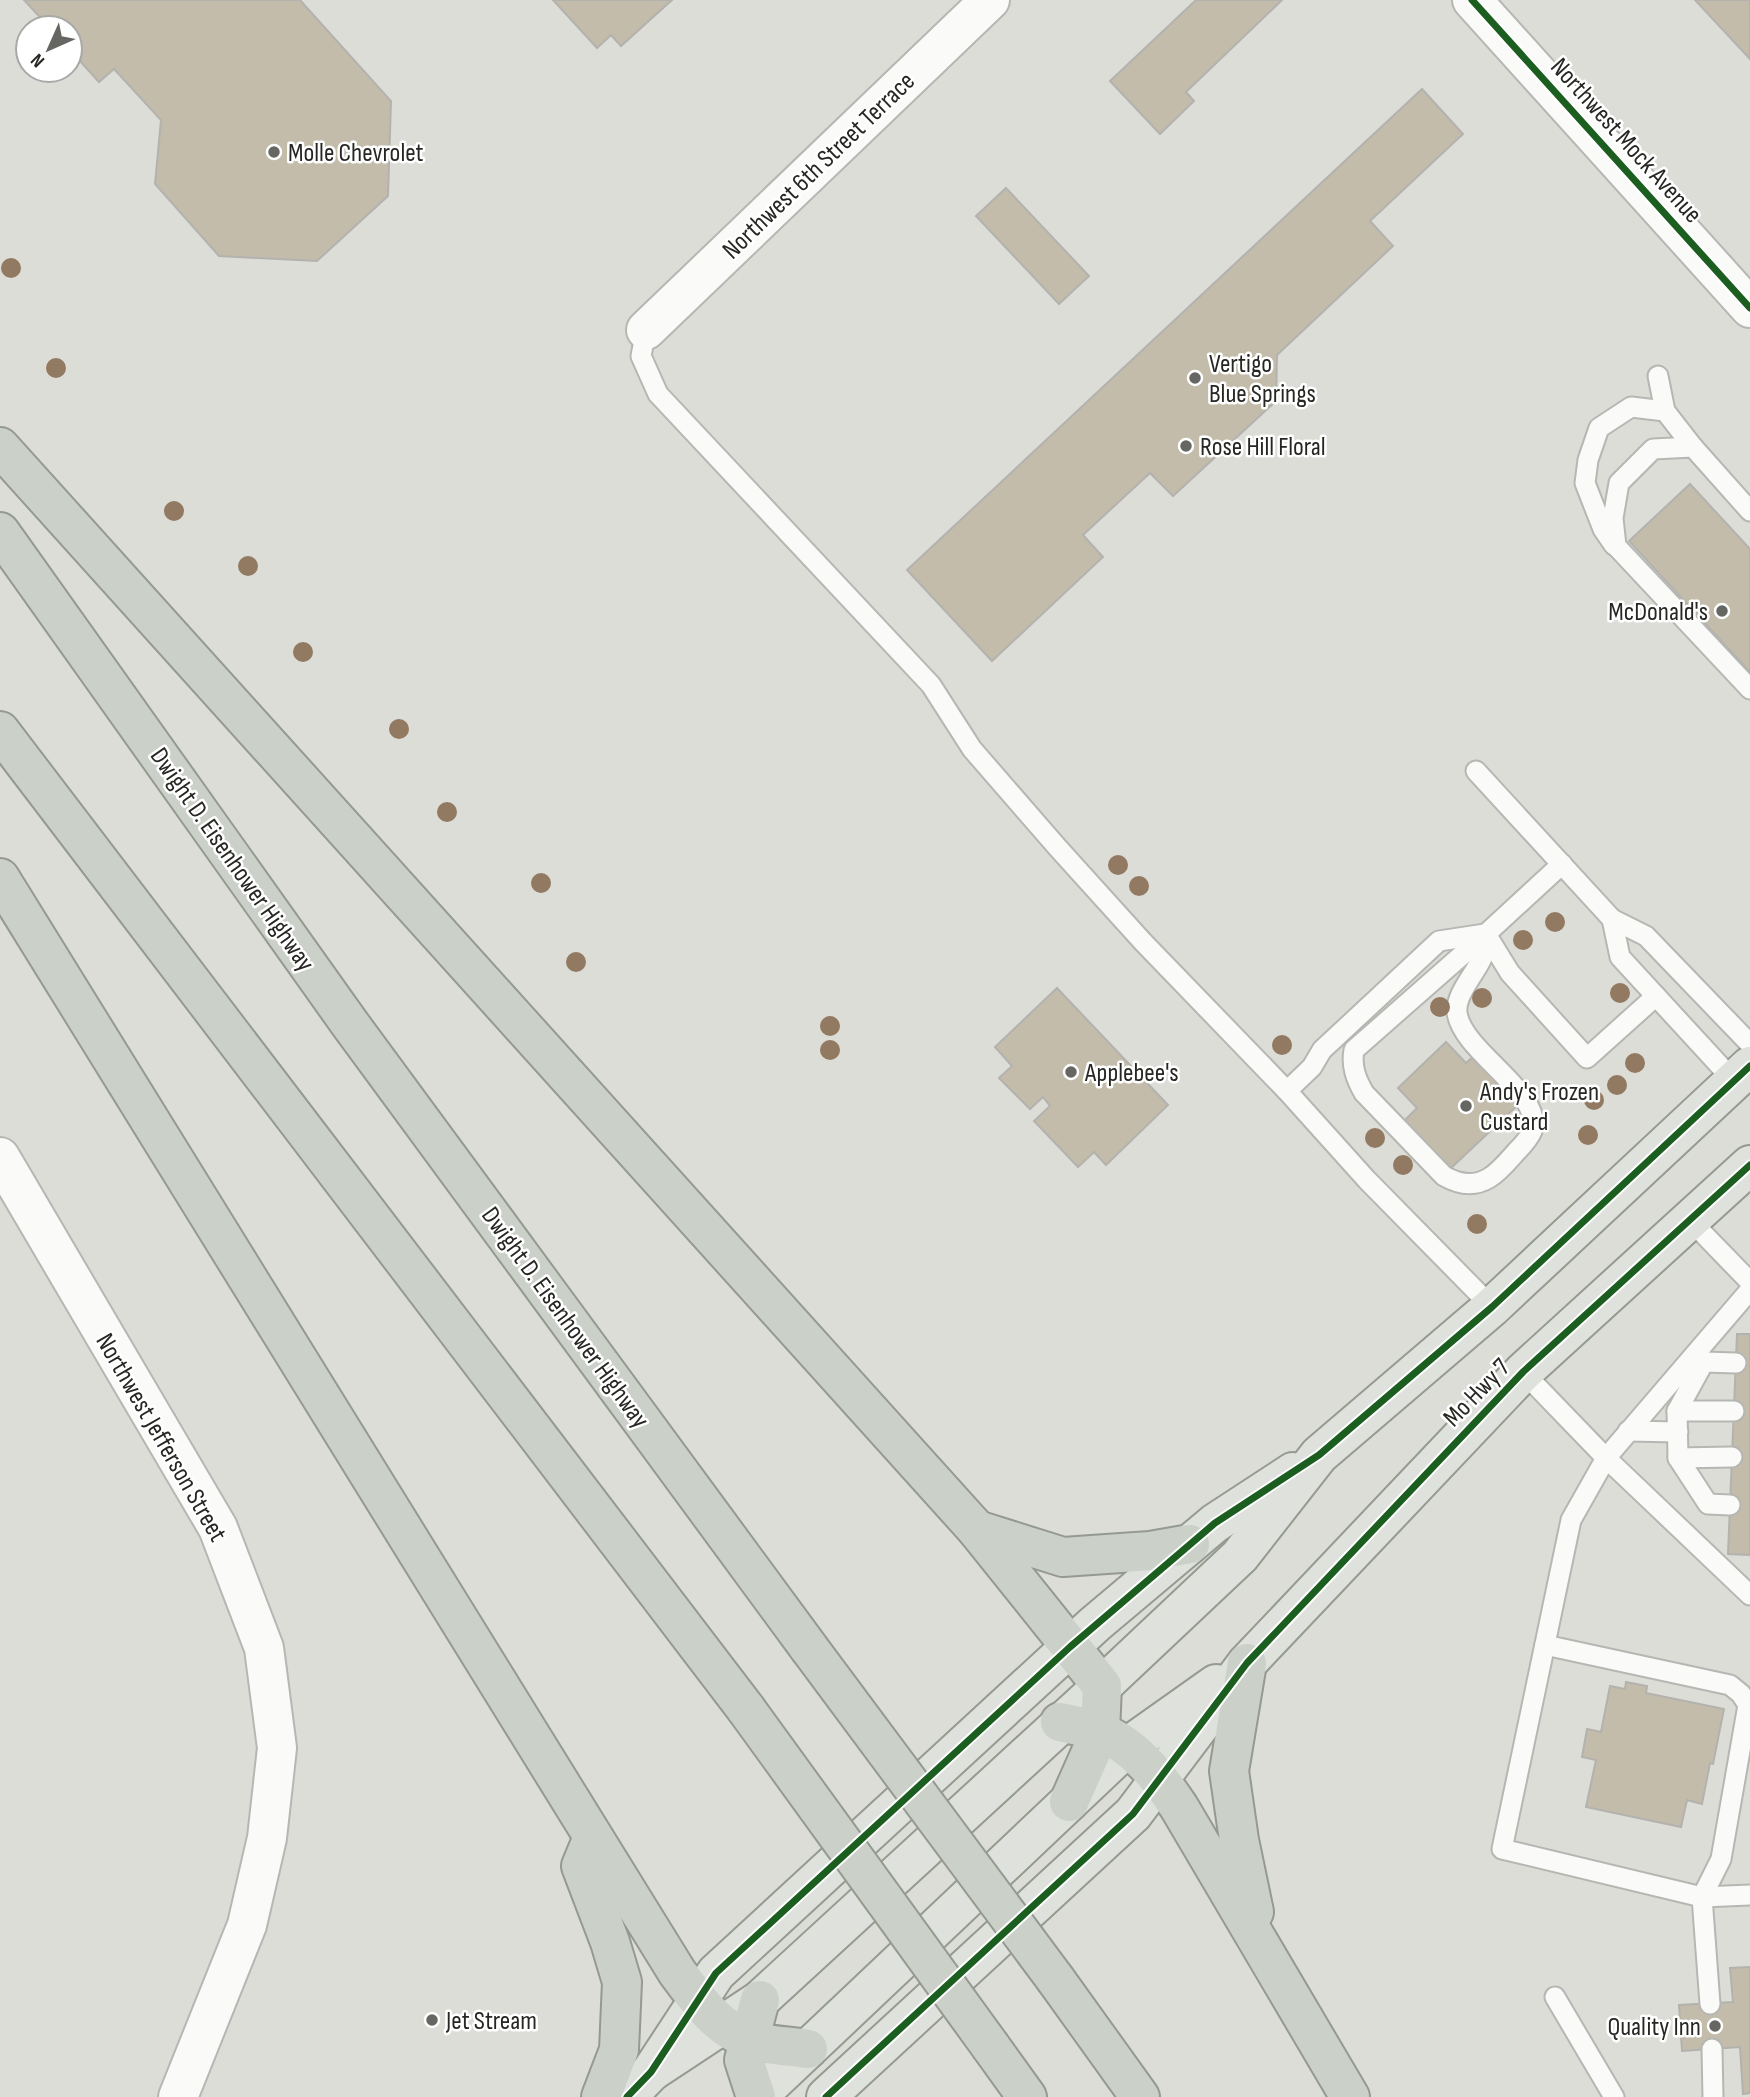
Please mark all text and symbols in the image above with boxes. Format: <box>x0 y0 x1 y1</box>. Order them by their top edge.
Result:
north arrow <box>14 14 84 84</box>
text: N <box>26 48 50 72</box>
street label: Northwest Mock Avenue <box>1544 52 1708 230</box>
street label: Northwest 6th Street Terrace <box>716 66 922 266</box>
place label: Molle Chevrolet <box>288 138 424 169</box>
marker: Molle Chevrolet <box>266 144 282 160</box>
place label: Vertigo Blue Springs <box>1209 349 1316 410</box>
marker: Vertigo Blue Springs <box>1187 370 1203 386</box>
place label: Rose Hill Floral <box>1200 432 1326 463</box>
marker: Rose Hill Floral <box>1178 438 1194 454</box>
place label: McDonald's <box>1608 597 1708 628</box>
marker: McDonald's <box>1714 603 1730 619</box>
street label: Dwight D. Eisenhower Highway <box>143 742 321 978</box>
place label: Applebee's <box>1084 1058 1179 1089</box>
marker: Applebee's <box>1063 1064 1079 1080</box>
place label: Andy's Frozen Custard <box>1479 1077 1599 1138</box>
marker: Andy's Frozen Custard <box>1458 1098 1474 1114</box>
street label: Dwight D. Eisenhower Highway <box>474 1201 655 1434</box>
street label: Northwest Jefferson Street <box>88 1328 233 1547</box>
street label: Mo Hwy 7 <box>1437 1352 1517 1434</box>
place label: Jet Stream <box>445 2006 537 2037</box>
marker: Jet Stream <box>424 2012 440 2028</box>
place label: Quality Inn <box>1607 2012 1701 2043</box>
marker: Quality Inn <box>1707 2018 1723 2034</box>

